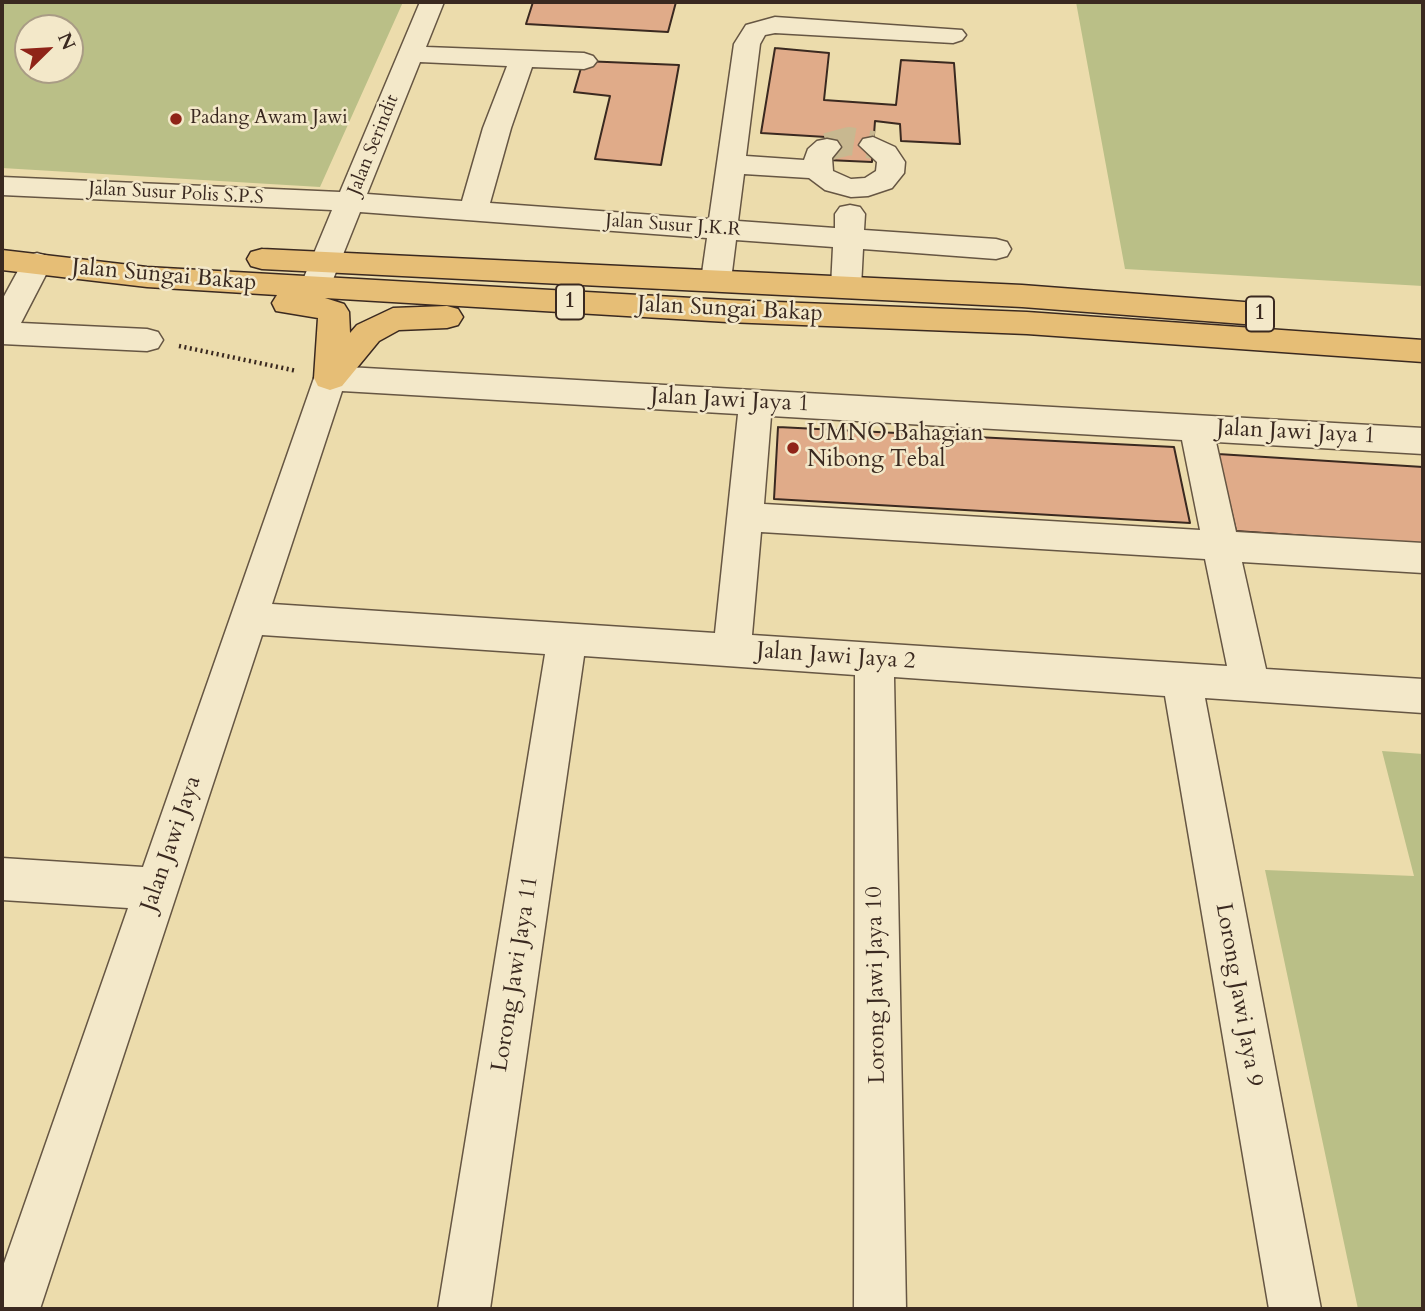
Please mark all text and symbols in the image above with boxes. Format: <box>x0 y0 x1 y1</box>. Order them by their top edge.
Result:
north arrow <box>14 14 84 84</box>
text: N <box>51 28 82 54</box>
street label: Jalan Serindit <box>344 91 404 199</box>
place label: Padang Awam Jawi <box>190 108 348 130</box>
marker: Padang Awam Jawi <box>168 111 184 127</box>
street label: Jalan Susur Polis S.P.S <box>88 178 264 210</box>
street label: Jalan Susur J.K.R <box>605 210 741 242</box>
street label: Jalan Sungai Bakap <box>70 254 258 298</box>
road number: 1 <box>556 284 584 320</box>
street label: Jalan Sungai Bakap <box>637 291 823 329</box>
road number: 1 <box>1246 296 1274 332</box>
street label: Jalan Jawi Jaya 1 <box>650 383 810 419</box>
street label: Jalan Jawi Jaya 1 <box>1216 415 1376 451</box>
place label: UMNO Bahagian Nibong Tebal <box>807 421 984 475</box>
marker: UMNO Bahagian Nibong Tebal <box>785 440 801 456</box>
street label: Jalan Jawi Jaya 2 <box>756 638 916 676</box>
street label: Jalan Jawi Jaya <box>136 773 208 915</box>
street label: Lorong Jawi Jaya 11 <box>487 874 545 1074</box>
street label: Lorong Jawi Jaya 10 <box>861 886 893 1084</box>
street label: Lorong Jawi Jaya 9 <box>1208 901 1268 1089</box>

